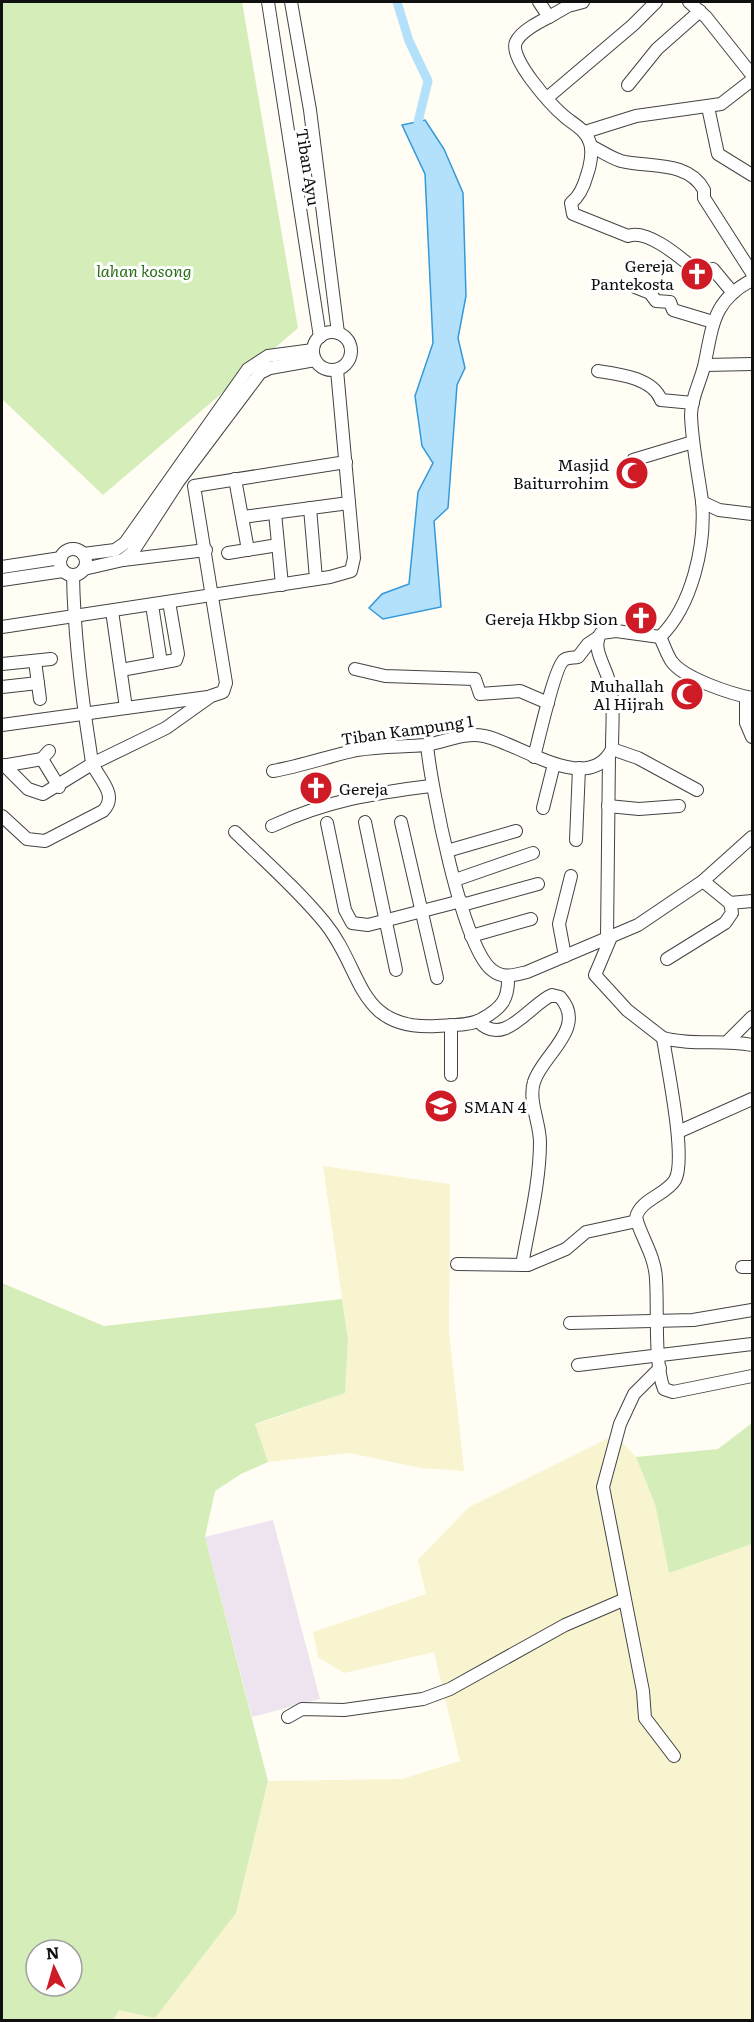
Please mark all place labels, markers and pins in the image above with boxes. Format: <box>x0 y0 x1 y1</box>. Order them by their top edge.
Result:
place label: Gereja Pantekosta <box>591 253 674 295</box>
church icon: Gereja Pantekosta <box>679 256 715 292</box>
place label: Masjid Baiturrohim <box>513 452 609 494</box>
mosque icon: Masjid Baiturrohim <box>614 455 650 491</box>
church icon: Gereja Hkbp Sion <box>623 600 659 636</box>
place label: Gereja Hkbp Sion <box>485 606 618 630</box>
place label: Muhallah Al Hijrah <box>589 673 664 715</box>
mosque icon: Muhallah Al Hijrah <box>669 676 705 712</box>
church icon: Gereja <box>298 770 334 806</box>
place label: Gereja <box>339 776 389 800</box>
school or university icon: SMAN 4 <box>423 1088 459 1124</box>
place label: SMAN 4 <box>464 1094 527 1118</box>

